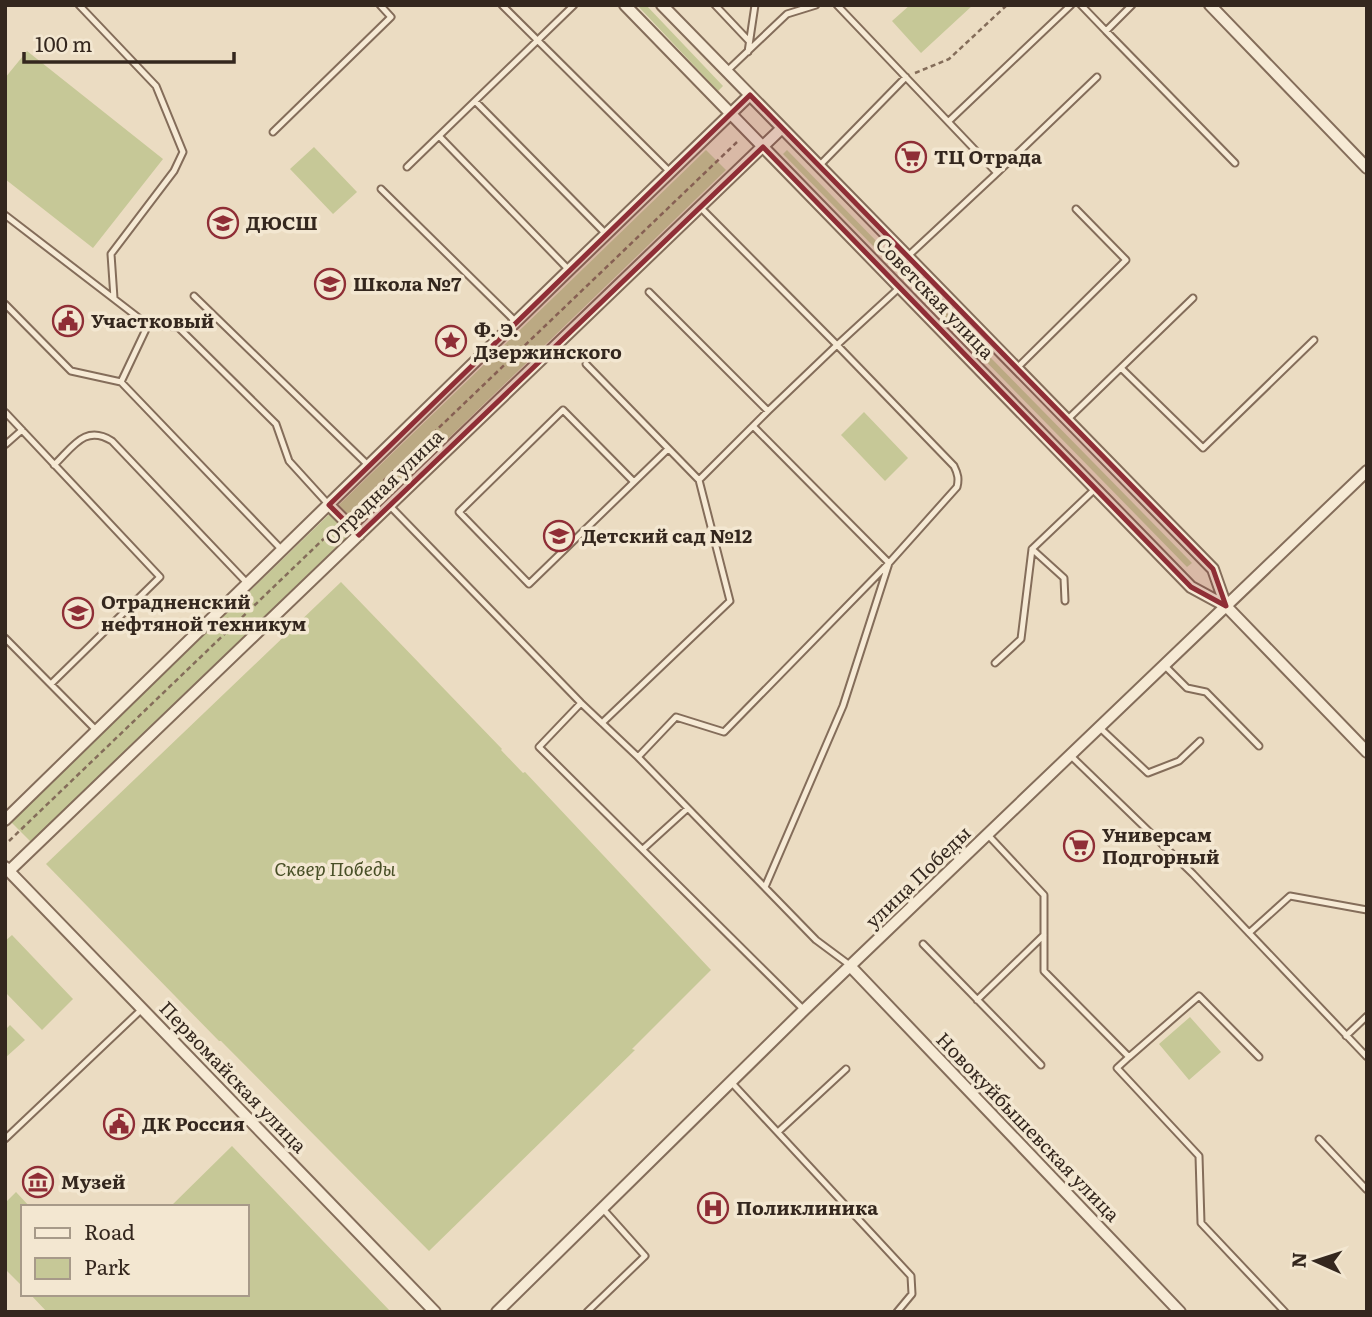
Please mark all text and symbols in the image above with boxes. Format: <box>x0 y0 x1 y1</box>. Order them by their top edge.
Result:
scale bar <box>24 21 234 65</box>
text: 100 m <box>35 27 92 58</box>
supermarket icon: ТЦ Отрада <box>894 140 928 174</box>
place label: ТЦ Отрада <box>934 142 1042 170</box>
school or university icon: ДЮСШ <box>206 206 240 240</box>
place label: ДЮСШ <box>246 208 318 236</box>
street label: Советская улица <box>870 230 1002 365</box>
school or university icon: Школа №7 <box>313 267 347 301</box>
place label: Школа №7 <box>353 269 462 297</box>
public building icon: Участковый <box>51 304 85 338</box>
place label: Участковый <box>91 306 214 334</box>
place label: Ф. Э. Дзержинского <box>474 315 622 365</box>
place icon: Ф. Э. Дзержинского <box>434 324 468 358</box>
street label: Отрадная улица <box>318 422 450 550</box>
school or university icon: Детский сад №12 <box>542 519 576 553</box>
place label: Детский сад №12 <box>582 521 752 549</box>
place label: Отрадненский нефтяной техникум <box>101 587 306 637</box>
school or university icon: Отрадненский нефтяной техникум <box>61 596 95 630</box>
street label: улица Победы <box>858 819 976 934</box>
place label: Универсам Подгорный <box>1102 820 1220 870</box>
supermarket icon: Универсам Подгорный <box>1062 829 1096 863</box>
park label: Сквер Победы <box>274 854 396 882</box>
street label: Первомайская улица <box>154 994 314 1159</box>
street label: Новокуйбышевская улица <box>930 1025 1127 1228</box>
public building icon: ДК Россия <box>102 1107 136 1141</box>
place label: ДК Россия <box>142 1109 245 1137</box>
museum icon: Музей <box>21 1165 55 1199</box>
place label: Музей <box>61 1167 125 1195</box>
hospital icon: Поликлиника <box>696 1191 730 1225</box>
place label: Поликлиника <box>736 1193 878 1221</box>
legend <box>21 1205 248 1296</box>
text: Road <box>84 1215 135 1246</box>
north arrow <box>1281 1226 1351 1296</box>
text: Park <box>84 1250 130 1281</box>
text: N <box>1284 1251 1312 1269</box>

